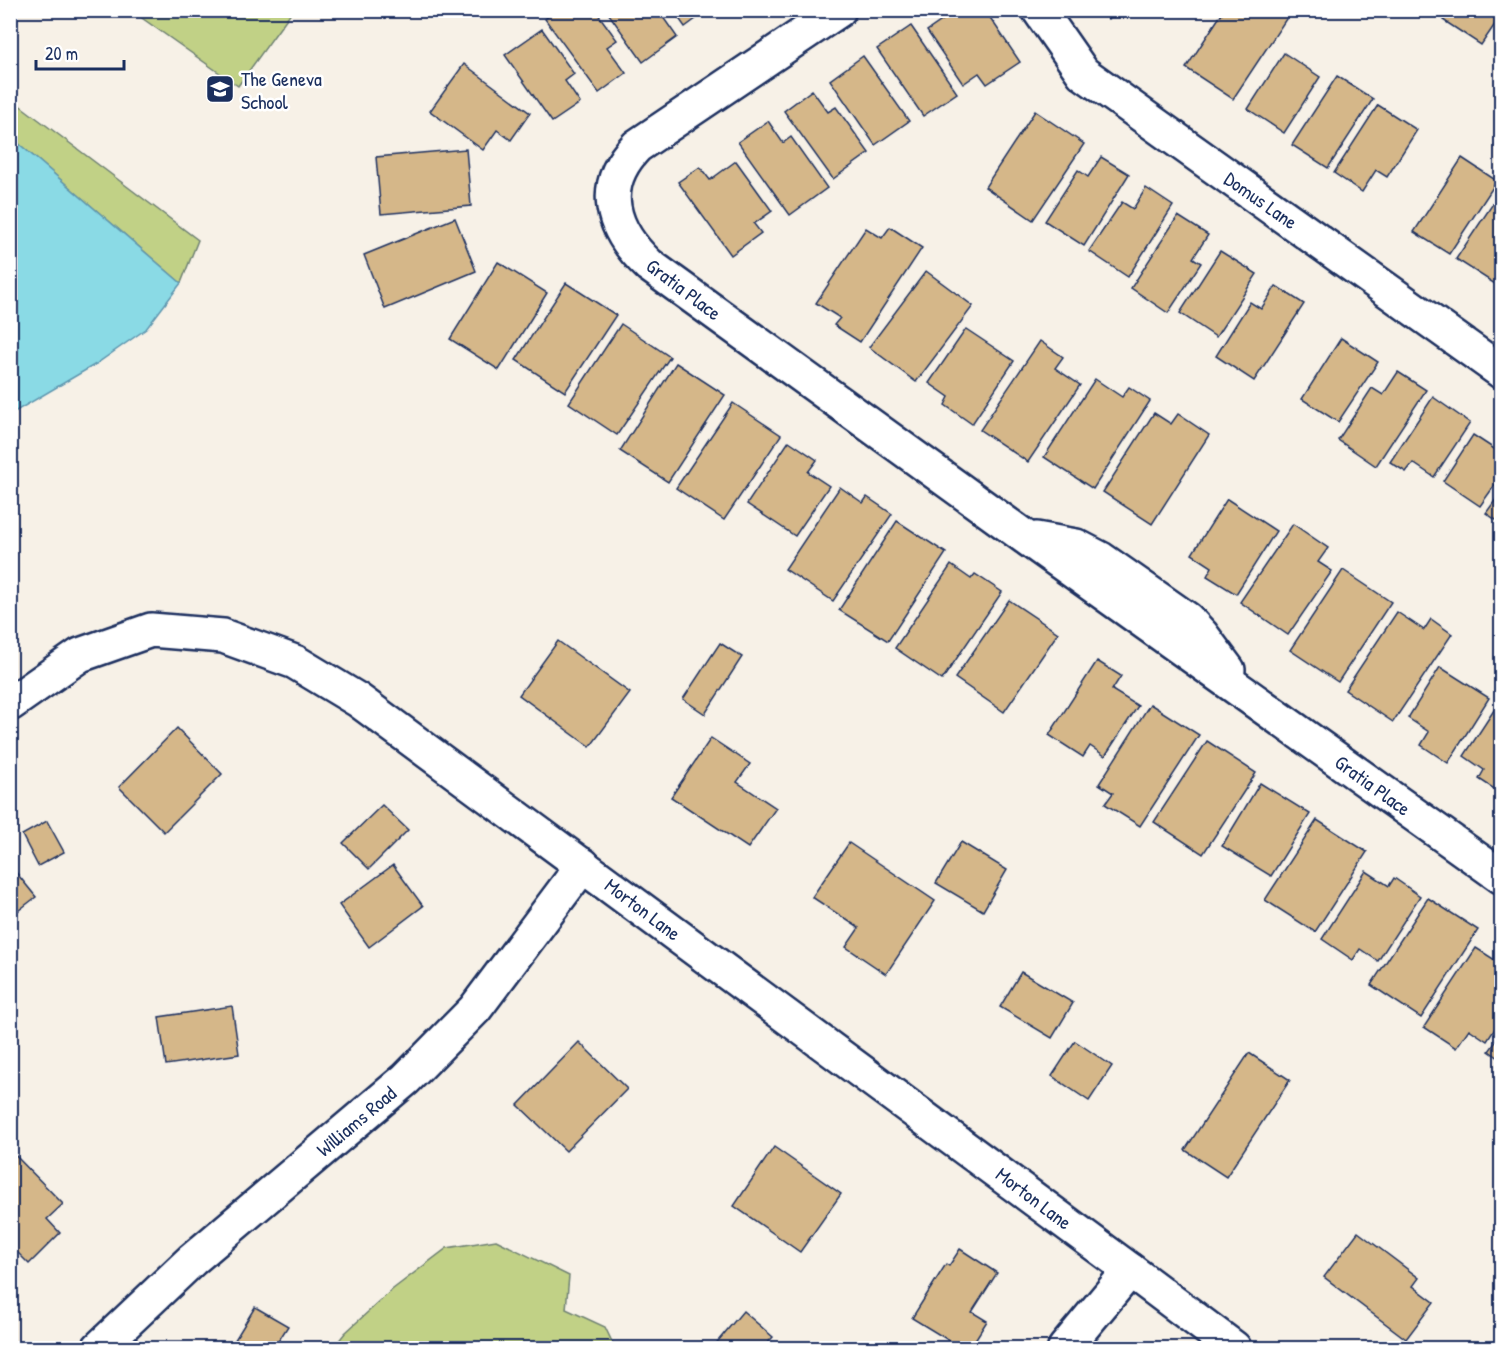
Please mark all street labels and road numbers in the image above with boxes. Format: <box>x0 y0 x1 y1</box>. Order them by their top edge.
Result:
street label: Domus Lane <box>1219 165 1303 235</box>
street label: Gratia Place <box>641 252 727 326</box>
street label: Gratia Place <box>1330 748 1416 822</box>
street label: Morton Lane <box>600 872 686 946</box>
street label: Williams Road <box>310 1080 402 1162</box>
street label: Morton Lane <box>991 1161 1077 1235</box>

